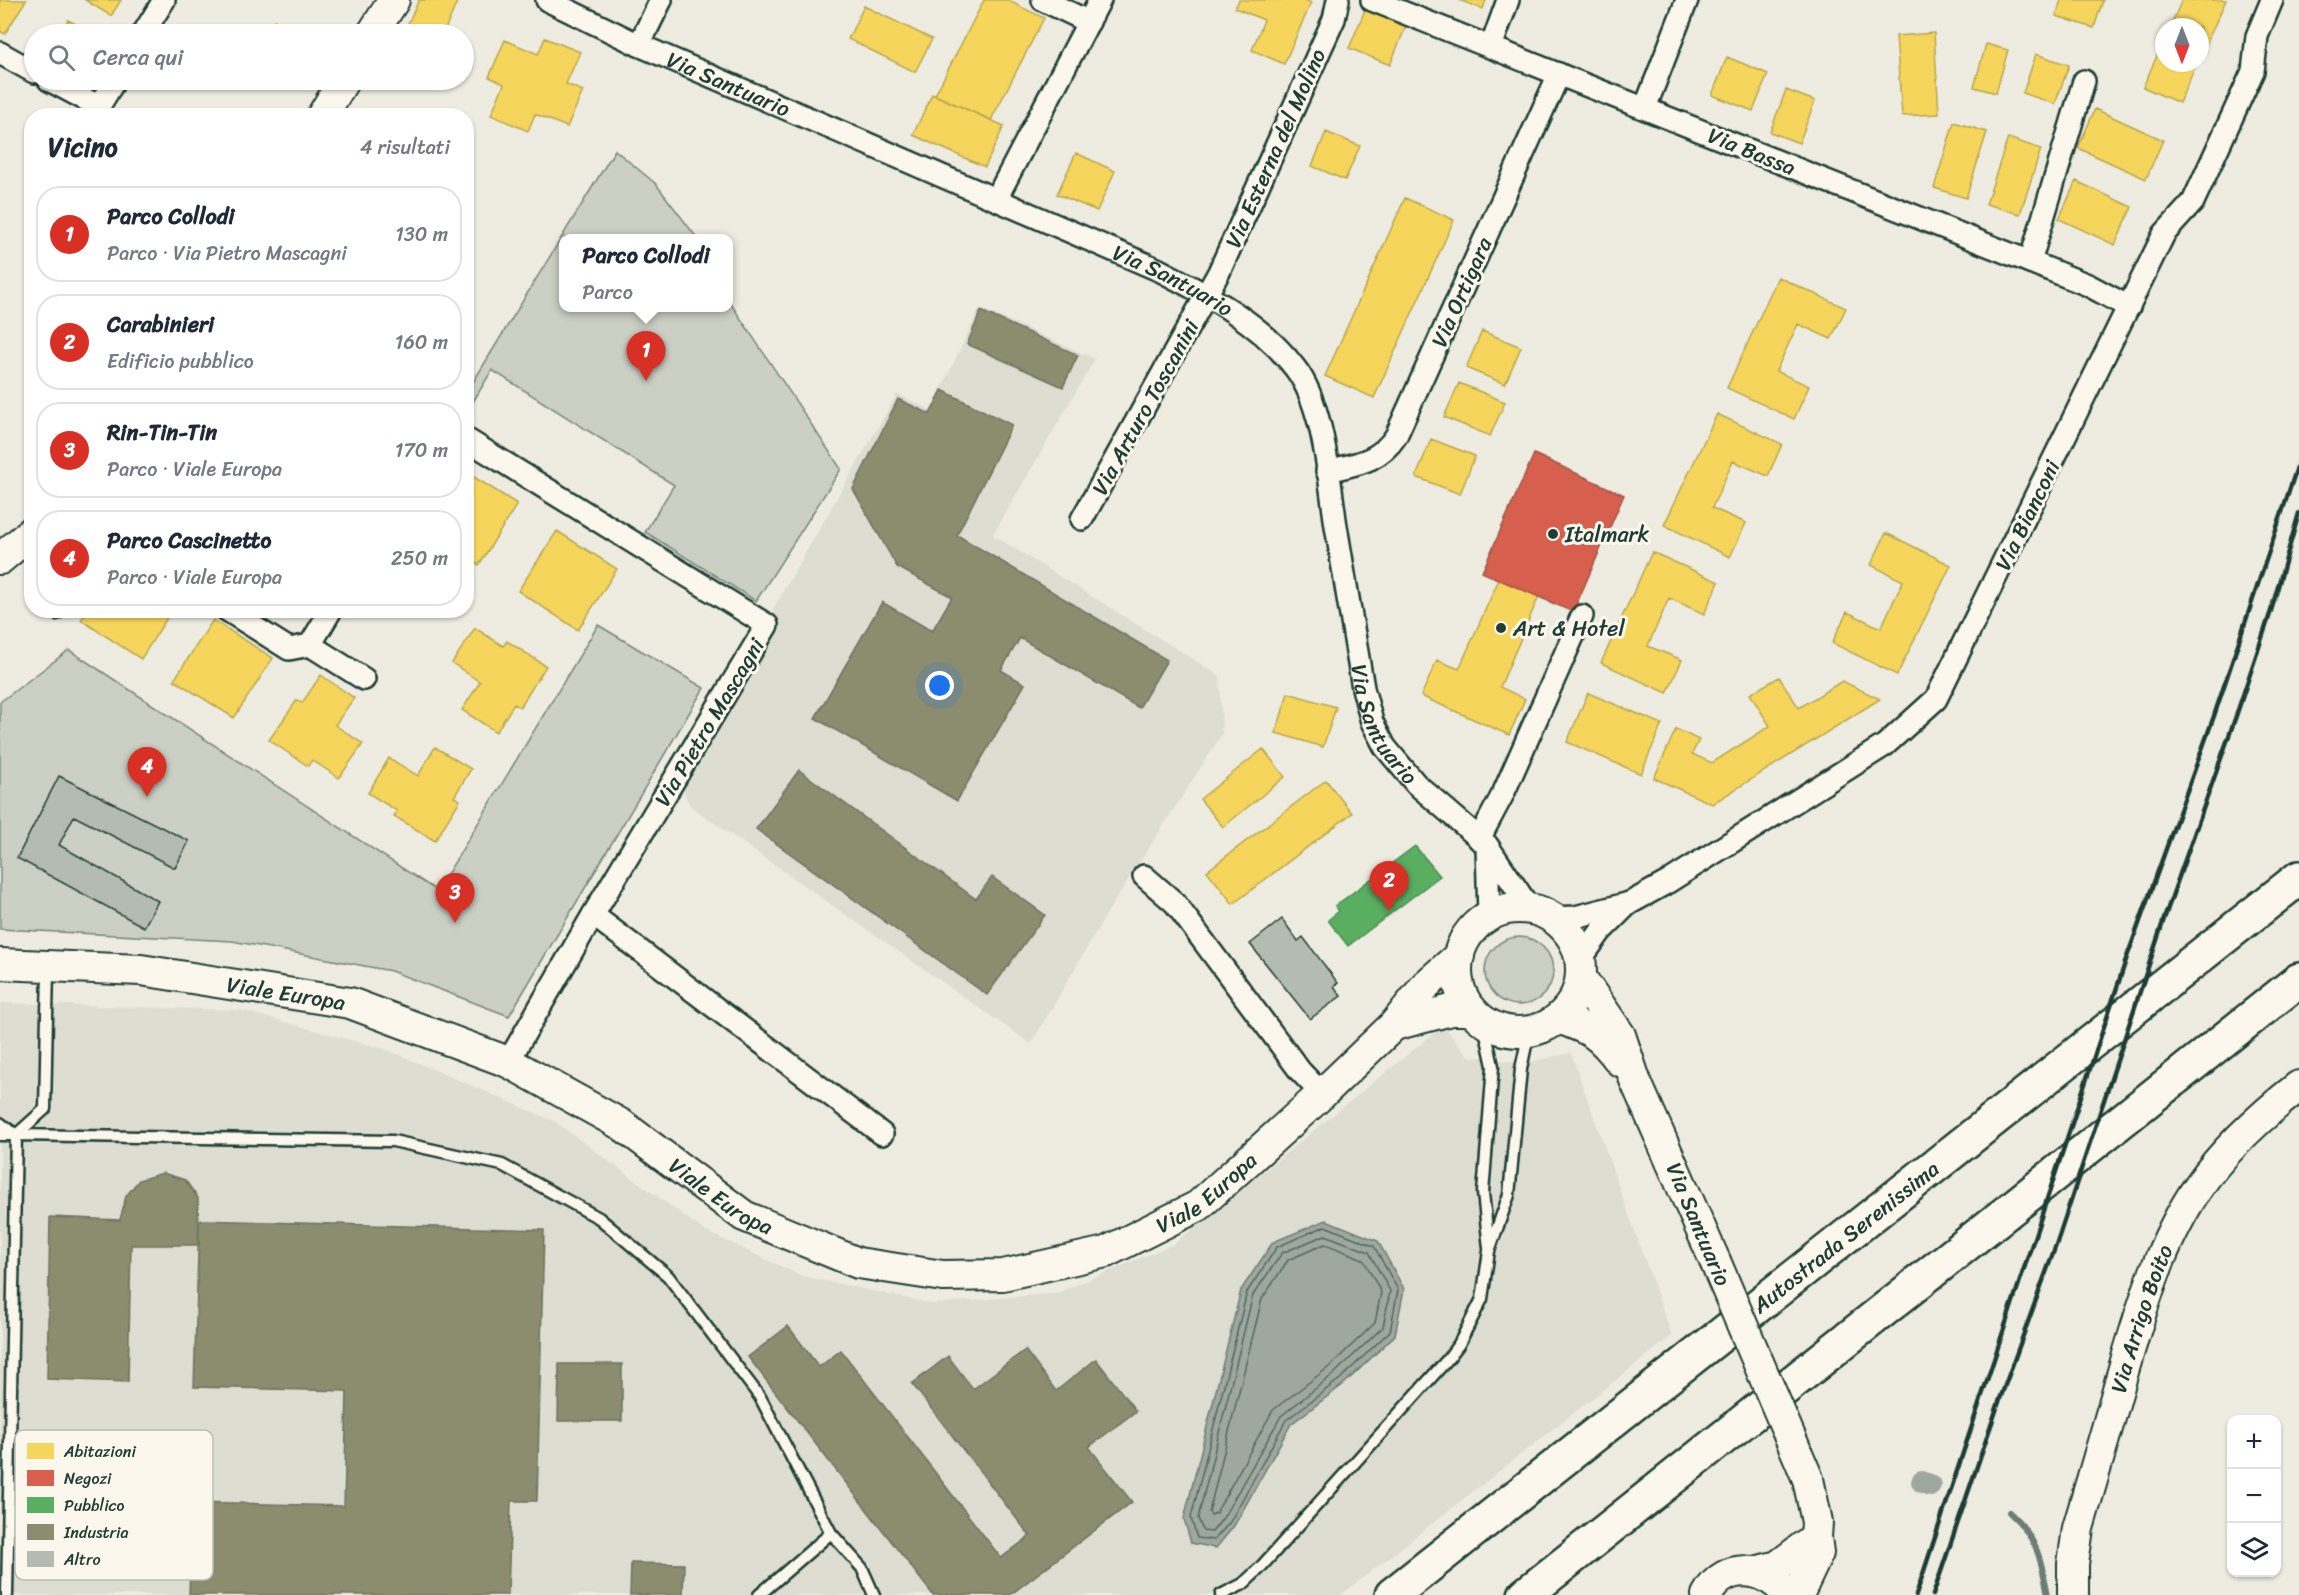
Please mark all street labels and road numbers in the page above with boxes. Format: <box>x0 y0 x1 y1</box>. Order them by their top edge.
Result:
street label: Via Santuario <box>660 40 796 128</box>
street label: Via Esterna del Molino <box>1214 42 1337 254</box>
street label: Via Bassa <box>1702 116 1802 187</box>
street label: Via Ortigara <box>1420 230 1503 354</box>
street label: Via Santuario <box>1106 233 1241 327</box>
street label: Via Arturo Toscanini <box>1081 311 1210 502</box>
street label: Via Bianconi <box>1984 452 2071 577</box>
street label: Via Pietro Mascagni <box>644 630 776 814</box>
street label: Via Santuario <box>1339 661 1428 794</box>
street label: Viale Europa <box>224 965 348 1022</box>
street label: Viale Europa <box>1149 1142 1267 1244</box>
street label: Viale Europa <box>660 1147 779 1246</box>
street label: Autostrada Serenissima <box>1742 1150 1948 1324</box>
street label: Via Santuario <box>1655 1156 1742 1292</box>
street label: Via Arrigo Boito <box>2099 1238 2184 1397</box>

